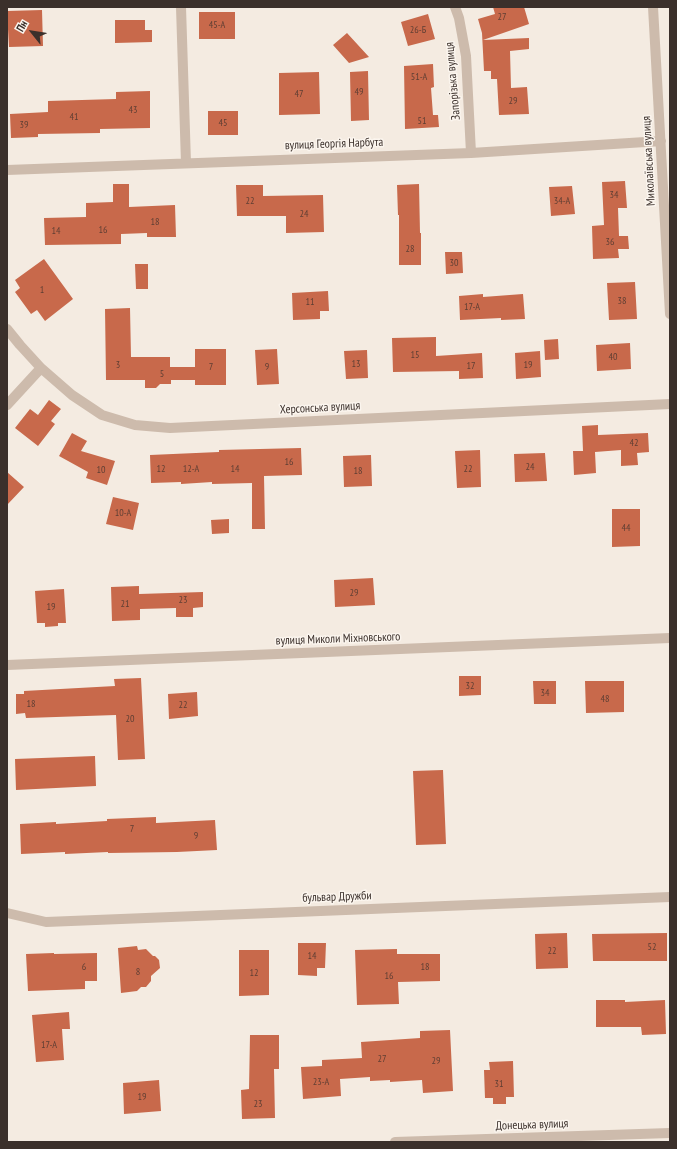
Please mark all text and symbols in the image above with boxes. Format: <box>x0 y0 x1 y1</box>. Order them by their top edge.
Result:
house number: 27 <box>498 11 506 23</box>
north arrow <box>12 12 52 52</box>
text: Пн <box>13 18 30 34</box>
house number: 45-А <box>209 19 225 31</box>
house number: 26-Б <box>410 24 426 36</box>
street label: Запорізька вулиця <box>442 41 464 121</box>
house number: 51-А <box>411 71 427 83</box>
house number: 49 <box>355 86 363 98</box>
house number: 47 <box>295 88 303 100</box>
house number: 29 <box>509 95 517 107</box>
house number: 43 <box>129 104 137 116</box>
house number: 41 <box>70 111 78 123</box>
house number: 51 <box>418 115 426 127</box>
street label: Миколаївська вулиця <box>639 116 659 206</box>
house number: 45 <box>219 117 227 129</box>
house number: 39 <box>20 119 28 131</box>
street label: вулиця Георгія Нарбута <box>285 135 383 153</box>
house number: 34 <box>610 189 618 201</box>
house number: 22 <box>246 195 254 207</box>
house number: 34-А <box>554 195 570 207</box>
house number: 24 <box>300 208 308 220</box>
house number: 18 <box>151 216 159 228</box>
house number: 16 <box>99 224 107 236</box>
house number: 14 <box>52 225 60 237</box>
house number: 36 <box>606 236 614 248</box>
house number: 28 <box>406 243 414 255</box>
house number: 30 <box>450 257 458 269</box>
house number: 1 <box>40 284 44 296</box>
house number: 38 <box>618 295 626 307</box>
house number: 11 <box>306 296 314 308</box>
house number: 17-А <box>464 301 480 313</box>
house number: 15 <box>411 349 419 361</box>
house number: 40 <box>609 351 617 363</box>
house number: 13 <box>352 358 360 370</box>
house number: 3 <box>116 359 120 371</box>
house number: 19 <box>524 359 532 371</box>
house number: 17 <box>467 360 475 372</box>
house number: 7 <box>209 361 213 373</box>
house number: 9 <box>265 361 269 373</box>
house number: 5 <box>160 368 164 380</box>
street label: Херсонська вулиця <box>280 399 360 417</box>
house number: 42 <box>630 437 638 449</box>
house number: 16 <box>285 456 293 468</box>
house number: 24 <box>526 461 534 473</box>
house number: 12 <box>157 463 165 475</box>
house number: 12-А <box>183 463 199 475</box>
house number: 14 <box>231 463 239 475</box>
house number: 22 <box>464 463 472 475</box>
house number: 10 <box>97 464 105 476</box>
house number: 18 <box>354 465 362 477</box>
house number: 10-А <box>115 507 131 519</box>
house number: 44 <box>622 522 630 534</box>
house number: 29 <box>350 587 358 599</box>
house number: 23 <box>179 594 187 606</box>
house number: 21 <box>121 598 129 610</box>
house number: 19 <box>47 601 55 613</box>
street label: вулиця Миколи Міхновського <box>275 630 401 648</box>
house number: 32 <box>466 680 474 692</box>
house number: 34 <box>541 687 549 699</box>
house number: 48 <box>601 693 609 705</box>
house number: 18 <box>27 698 35 710</box>
house number: 22 <box>179 699 187 711</box>
house number: 20 <box>126 713 134 725</box>
house number: 7 <box>130 823 134 835</box>
house number: 9 <box>194 830 198 842</box>
street label: бульвар Дружби <box>302 889 372 905</box>
house number: 52 <box>648 941 656 953</box>
house number: 22 <box>548 945 556 957</box>
house number: 14 <box>308 950 316 962</box>
house number: 6 <box>82 961 86 973</box>
house number: 18 <box>421 961 429 973</box>
house number: 8 <box>136 966 140 978</box>
house number: 12 <box>250 967 258 979</box>
house number: 16 <box>385 970 393 982</box>
house number: 17-А <box>41 1039 57 1051</box>
house number: 27 <box>378 1053 386 1065</box>
house number: 29 <box>432 1055 440 1067</box>
house number: 23-А <box>313 1076 329 1088</box>
house number: 31 <box>495 1078 503 1090</box>
house number: 19 <box>138 1091 146 1103</box>
house number: 23 <box>254 1098 262 1110</box>
street label: Донецька вулиця <box>495 1117 569 1133</box>

